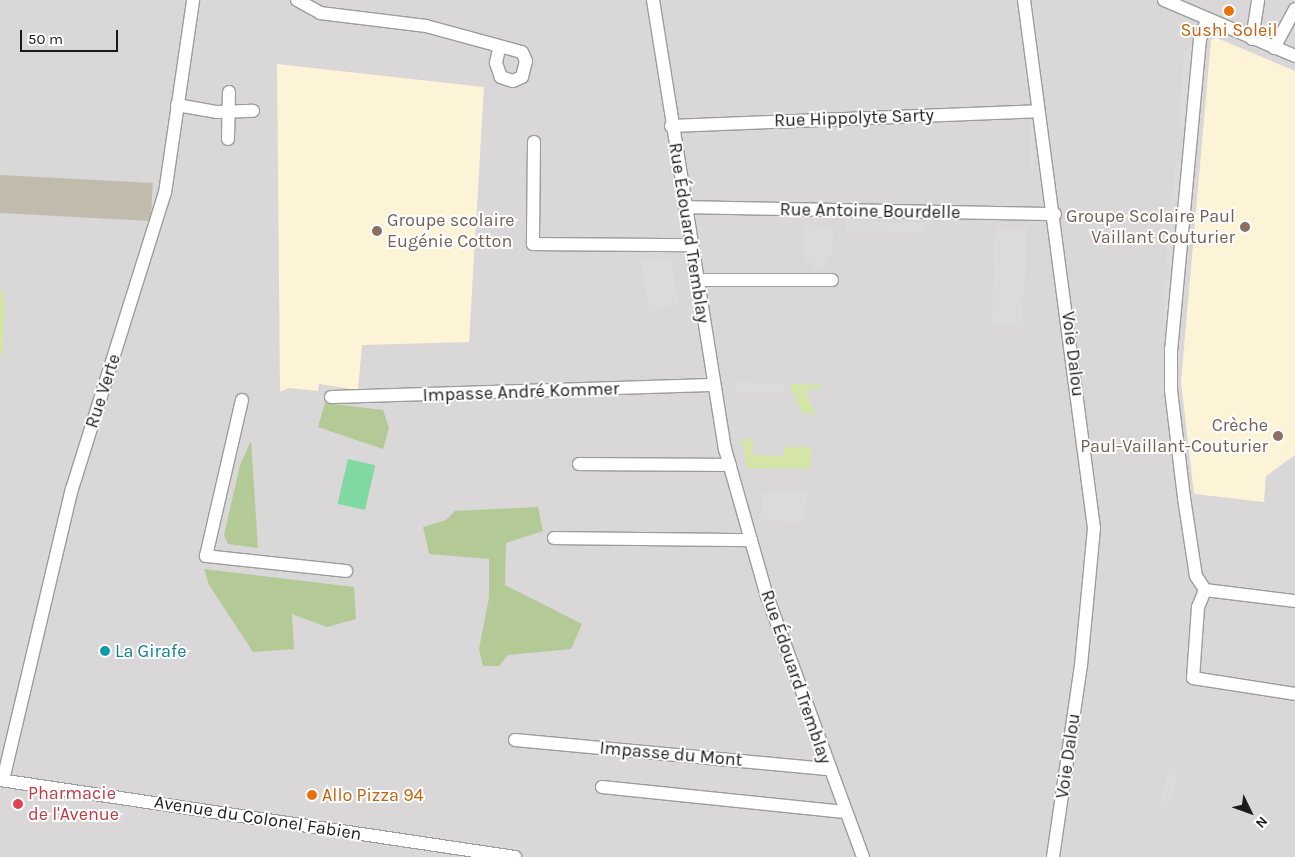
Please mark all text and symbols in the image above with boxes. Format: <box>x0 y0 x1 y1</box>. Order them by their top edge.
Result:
marker: Sushi Soleil <box>1223 5 1235 17</box>
place label: Sushi Soleil <box>1180 19 1278 41</box>
scale bar <box>22 20 120 52</box>
text: 50 m <box>28 30 63 48</box>
street label: Rue Hippolyte Sarty <box>774 104 934 132</box>
street label: Rue Édouard Tremblay <box>664 141 714 325</box>
street label: Rue Antoine Bourdelle <box>779 199 961 223</box>
place label: Groupe Scolaire Paul Vaillant Couturier <box>1066 206 1235 248</box>
place label: Groupe scolaire Eugénie Cotton <box>387 210 515 252</box>
marker: Groupe Scolaire Paul Vaillant Couturier <box>1239 221 1251 233</box>
marker: Groupe scolaire Eugénie Cotton <box>371 225 383 237</box>
street label: Voie Dalou <box>1057 310 1089 398</box>
street label: Rue Verte <box>81 351 125 431</box>
street label: Impasse André Kommer <box>422 378 620 406</box>
place label: Crèche Paul-Vaillant-Couturier <box>1080 415 1268 458</box>
marker: Crèche Paul-Vaillant-Couturier <box>1272 430 1284 442</box>
street label: Rue Édouard Tremblay <box>756 587 836 767</box>
place label: La Girafe <box>115 640 186 662</box>
marker: La Girafe <box>99 645 111 657</box>
street label: Voie Dalou <box>1051 712 1085 800</box>
street label: Impasse du Mont <box>599 737 743 771</box>
place label: Pharmacie de l'Avenue <box>28 783 119 826</box>
place label: Allo Pizza 94 <box>322 784 424 806</box>
north arrow <box>1225 787 1275 837</box>
marker: Allo Pizza 94 <box>306 789 318 801</box>
street label: Avenue du Colonel Fabien <box>153 791 363 845</box>
marker: Pharmacie de l'Avenue <box>12 798 24 810</box>
text: N <box>1252 813 1271 832</box>

